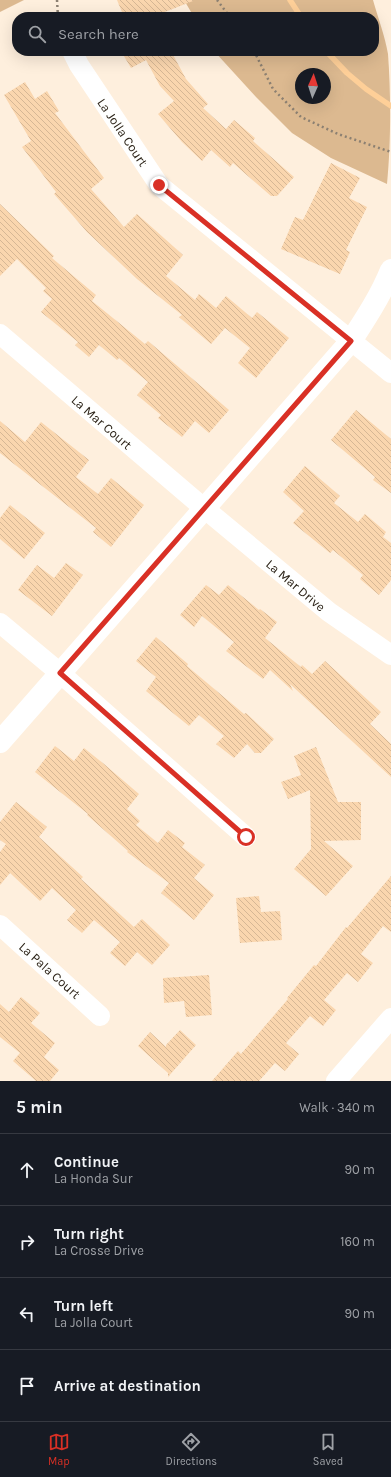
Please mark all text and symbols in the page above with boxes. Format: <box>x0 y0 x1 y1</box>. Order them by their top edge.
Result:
search box <box>12 12 379 56</box>
icon: search <box>26 23 48 45</box>
text: Search here <box>58 25 139 43</box>
north arrow <box>295 68 331 104</box>
street label: La Jolla Court <box>94 95 151 169</box>
route end <box>150 176 168 194</box>
street label: La Mar Court <box>69 392 135 453</box>
street label: La Mar Drive <box>263 556 329 615</box>
route start <box>237 828 255 846</box>
street label: La Pala Court <box>16 939 83 1002</box>
text: 5 min <box>16 1097 63 1117</box>
text: Walk · 340 m <box>299 1100 375 1115</box>
text: Continue <box>54 1153 119 1171</box>
icon: ahead <box>16 1159 38 1181</box>
text: 90 m <box>344 1162 375 1177</box>
text: La Honda Sur <box>54 1171 132 1186</box>
text: Turn right <box>54 1225 124 1243</box>
icon: right <box>16 1231 38 1253</box>
text: 160 m <box>340 1234 375 1249</box>
text: La Crosse Drive <box>54 1243 144 1258</box>
text: Turn left <box>54 1297 113 1315</box>
icon: left <box>16 1303 38 1325</box>
text: 90 m <box>344 1306 375 1321</box>
text: La Jolla Court <box>54 1315 133 1330</box>
icon: arrive <box>16 1375 38 1397</box>
text: Arrive at destination <box>54 1377 201 1395</box>
tab: Map <box>48 1431 70 1468</box>
tab: Directions <box>165 1431 217 1468</box>
tab: Saved <box>313 1431 343 1468</box>

